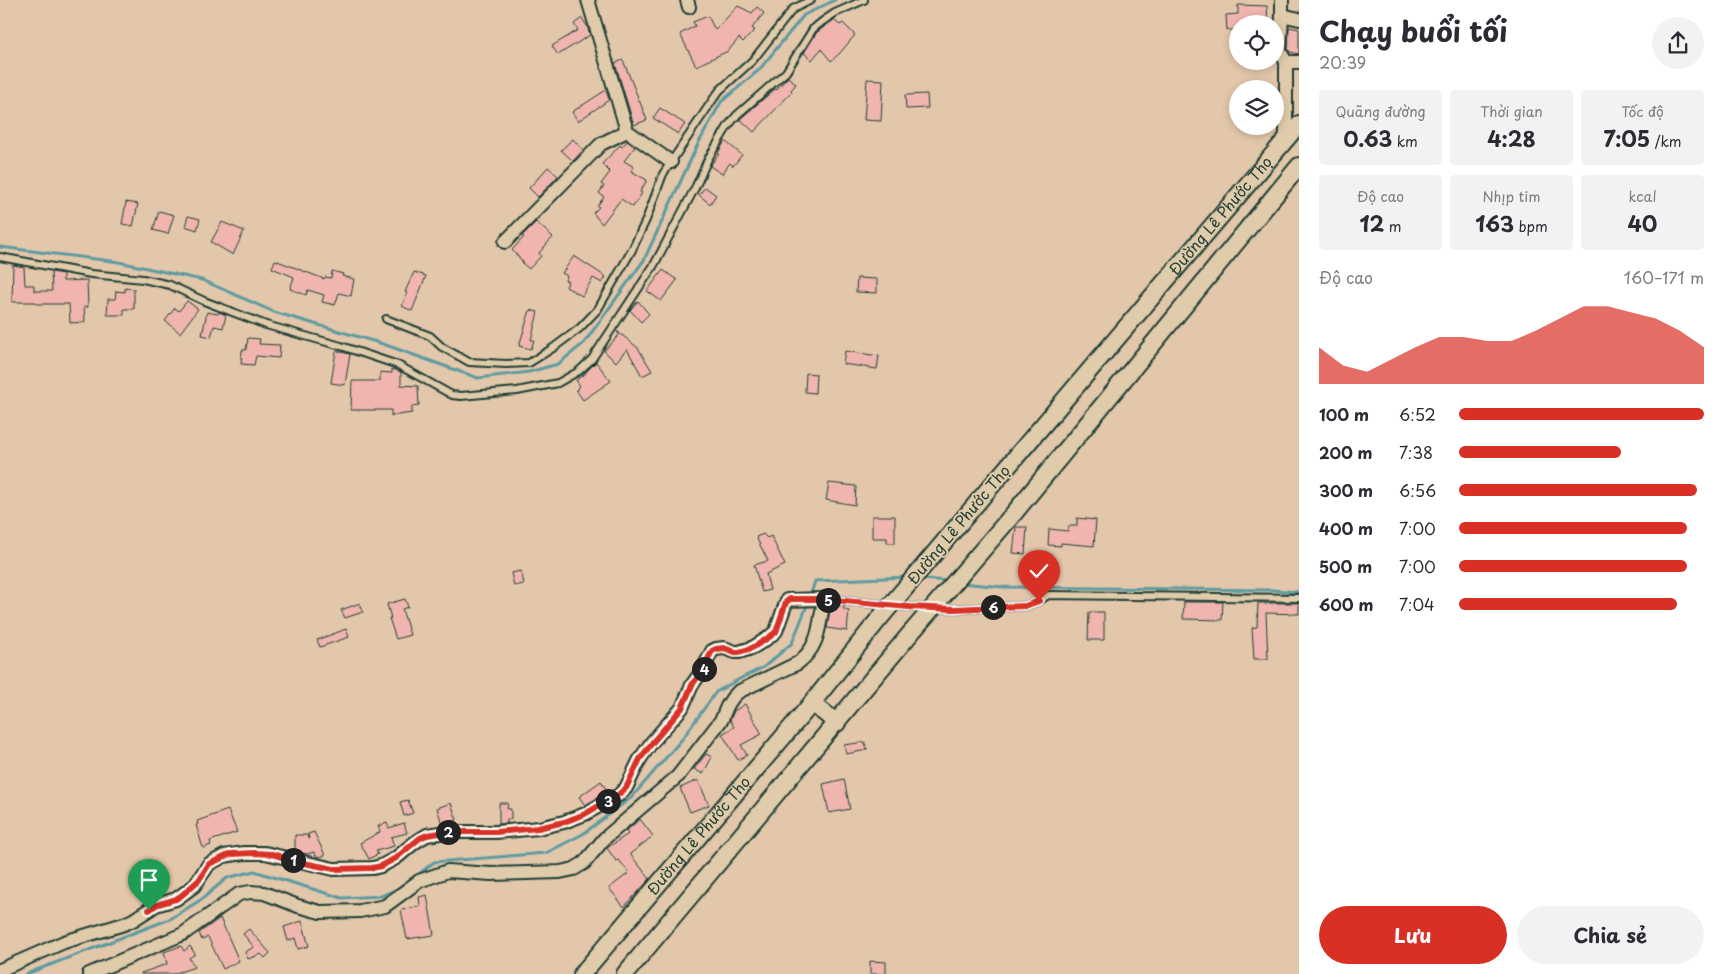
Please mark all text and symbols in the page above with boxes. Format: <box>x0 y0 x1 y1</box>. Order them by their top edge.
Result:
text: Chạy buổi tối <box>1319 9 1508 52</box>
map controls <box>1229 15 1284 135</box>
button: locate <box>1229 15 1284 70</box>
button: share <box>1652 17 1704 69</box>
text: 20:39 <box>1319 50 1366 74</box>
button: layers <box>1229 80 1284 135</box>
text: Quãng đường <box>1335 101 1426 122</box>
text: Thời gian <box>1480 101 1543 122</box>
text: Tốc độ <box>1621 101 1664 122</box>
text: 0.63 <box>1343 122 1392 154</box>
text: 4:28 <box>1487 122 1536 154</box>
text: 7:05 <box>1603 122 1650 154</box>
text: km <box>1392 131 1418 152</box>
text: /km <box>1650 131 1682 152</box>
street label: Đường Lê Phước Thọ <box>1162 151 1277 279</box>
text: Độ cao <box>1357 186 1404 207</box>
text: Nhịp tim <box>1483 186 1540 207</box>
text: kcal <box>1629 186 1656 207</box>
text: 12 <box>1359 207 1384 239</box>
text: 163 <box>1475 207 1514 239</box>
text: 40 <box>1628 207 1657 239</box>
text: m <box>1384 216 1402 237</box>
text: bpm <box>1514 216 1548 237</box>
text: Độ cao <box>1319 265 1373 289</box>
text: 160–171 m <box>1624 265 1704 289</box>
text: 100 m <box>1319 402 1369 426</box>
text: 6:52 <box>1399 402 1436 426</box>
text: 200 m <box>1319 440 1373 464</box>
text: 7:38 <box>1399 440 1433 464</box>
street label: Đường Lê Phước Thọ <box>901 459 1015 589</box>
text: 300 m <box>1319 478 1373 502</box>
text: 6:56 <box>1399 478 1436 502</box>
text: 400 m <box>1319 516 1373 540</box>
text: 7:00 <box>1399 516 1436 540</box>
pin <box>1018 550 1060 601</box>
text: 500 m <box>1319 554 1372 578</box>
text: 7:00 <box>1399 554 1436 578</box>
icon: check <box>1025 557 1053 585</box>
pin: 5 <box>816 588 840 612</box>
text: 5 <box>824 590 833 611</box>
text: 600 m <box>1319 592 1373 616</box>
text: 7:04 <box>1399 592 1435 616</box>
pin: 6 <box>980 594 1006 620</box>
text: 6 <box>989 597 998 618</box>
pin: 4 <box>692 656 716 682</box>
text: 4 <box>700 659 709 680</box>
street label: Đường Lê Phước Thọ <box>641 771 755 900</box>
pin: 3 <box>596 788 620 814</box>
text: 3 <box>604 791 613 812</box>
pin: 2 <box>436 820 460 844</box>
text: 2 <box>444 822 453 843</box>
pin: 1 <box>280 848 306 872</box>
text: 1 <box>290 850 297 871</box>
pin <box>128 859 170 910</box>
icon: arrive <box>135 866 163 894</box>
button: Lưu <box>1319 906 1507 964</box>
button: Chia sẻ <box>1517 906 1704 964</box>

